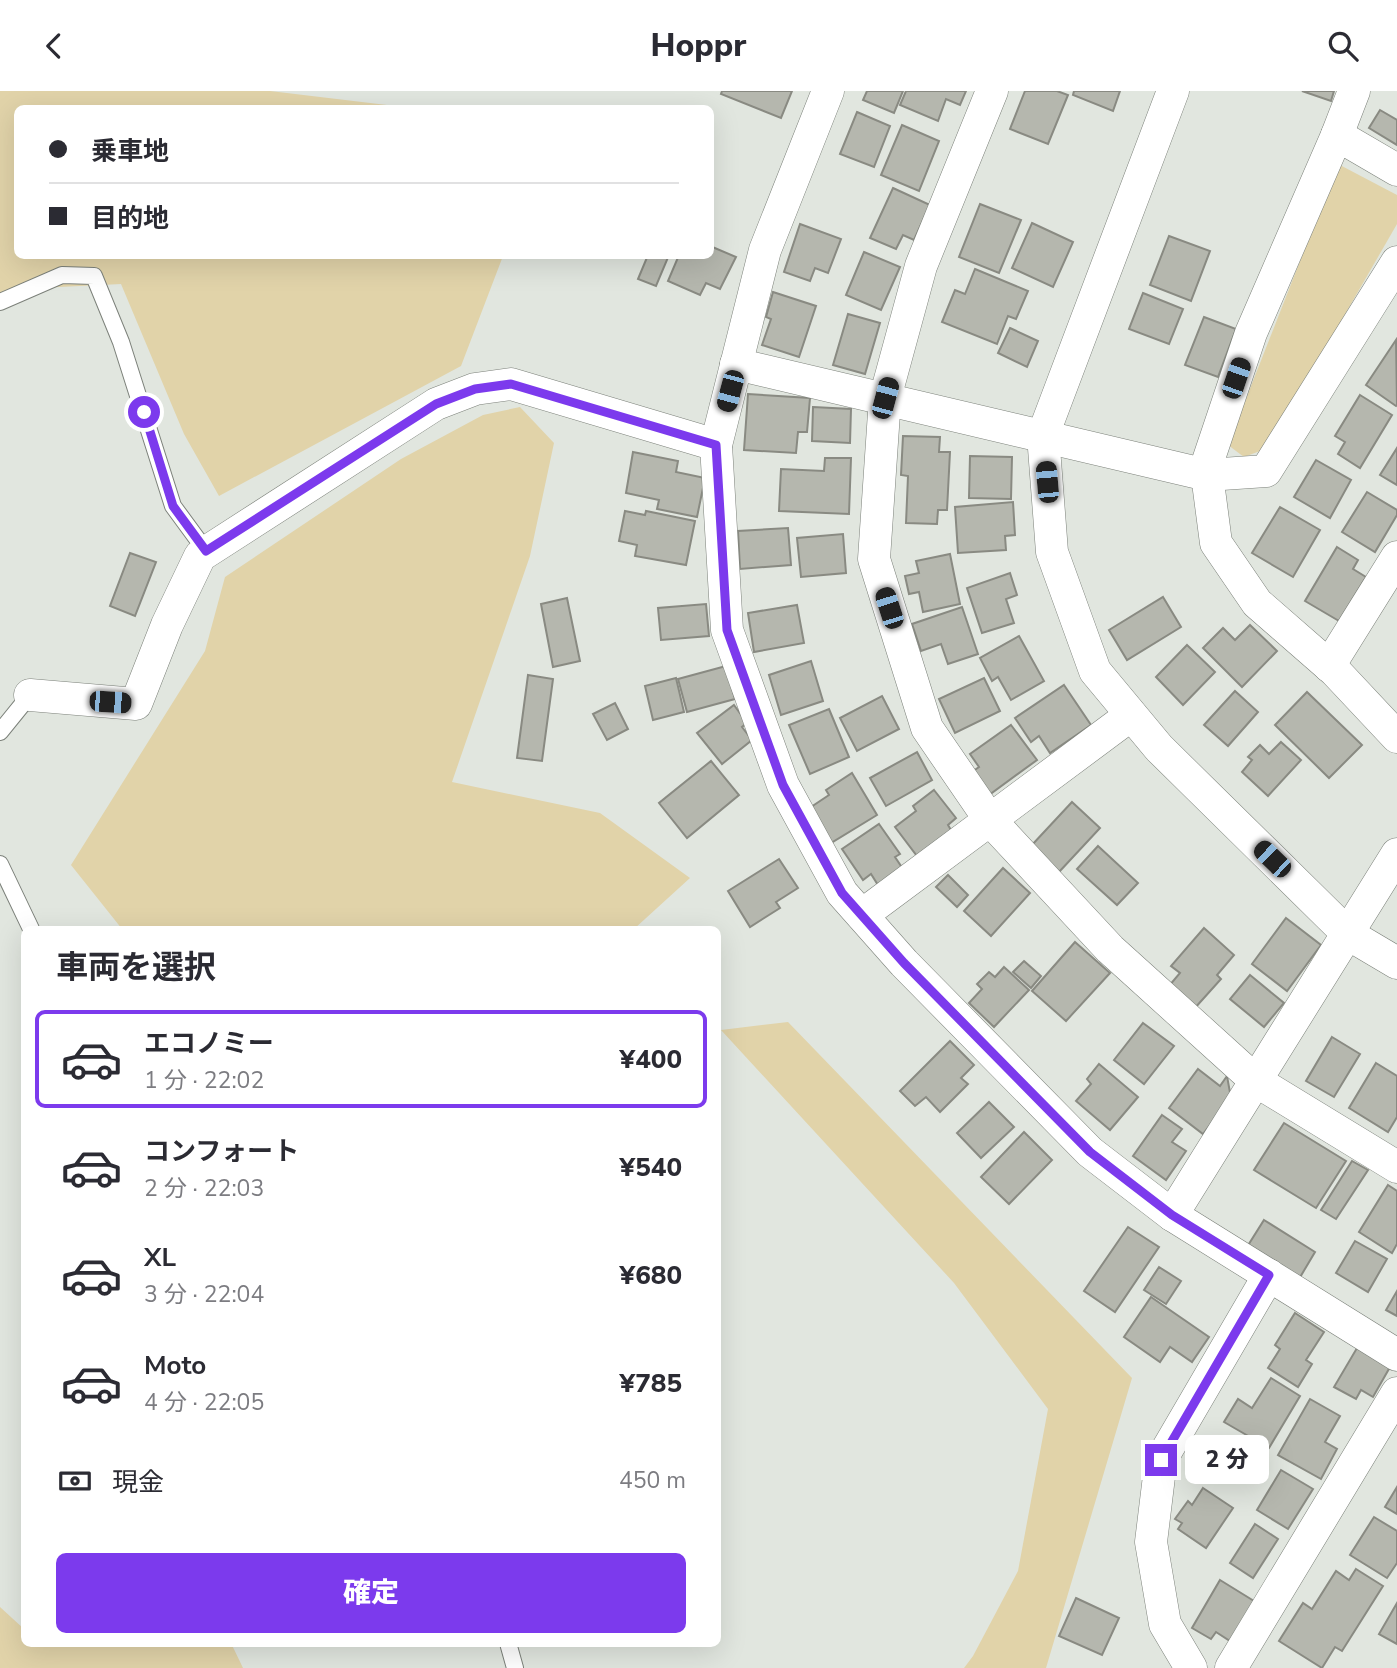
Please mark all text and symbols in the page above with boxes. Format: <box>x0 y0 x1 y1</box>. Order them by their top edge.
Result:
text: Hoppr <box>650 24 747 67</box>
icon: back <box>35 27 73 65</box>
icon: search <box>1324 27 1362 65</box>
text: 乗車地 <box>91 134 169 169</box>
text: 目的地 <box>91 201 169 236</box>
car <box>1220 355 1253 401</box>
car <box>715 368 746 414</box>
car <box>870 375 901 421</box>
route start <box>128 396 160 428</box>
car <box>1035 460 1060 504</box>
car <box>873 585 906 631</box>
car <box>89 690 132 714</box>
car <box>1250 837 1295 881</box>
text: 車両を選択 <box>56 946 216 989</box>
text: エコノミー <box>144 1026 274 1061</box>
icon: car <box>60 1028 123 1091</box>
text: ¥400 <box>620 1042 682 1077</box>
text: 1 分 · 22:02 <box>144 1065 264 1096</box>
text: コンフォート <box>144 1134 299 1169</box>
icon: car <box>60 1136 123 1199</box>
text: ¥540 <box>620 1150 682 1185</box>
text: 2 分 · 22:03 <box>144 1173 264 1204</box>
text: XL <box>144 1240 176 1275</box>
icon: car <box>60 1244 123 1307</box>
text: ¥680 <box>620 1258 682 1293</box>
text: 3 分 · 22:04 <box>144 1279 264 1310</box>
text: Moto <box>144 1348 206 1383</box>
icon: car <box>60 1352 123 1415</box>
text: ¥785 <box>620 1366 682 1401</box>
text: 4 分 · 22:05 <box>144 1387 264 1418</box>
callout: 2 分 <box>1186 1435 1270 1485</box>
route end <box>1145 1444 1177 1476</box>
text: 2 分 <box>1205 1444 1249 1475</box>
icon: cash <box>56 1462 94 1500</box>
text: 現金 <box>112 1465 164 1500</box>
text: 450 m <box>619 1465 686 1496</box>
button: 確定 <box>56 1553 686 1633</box>

